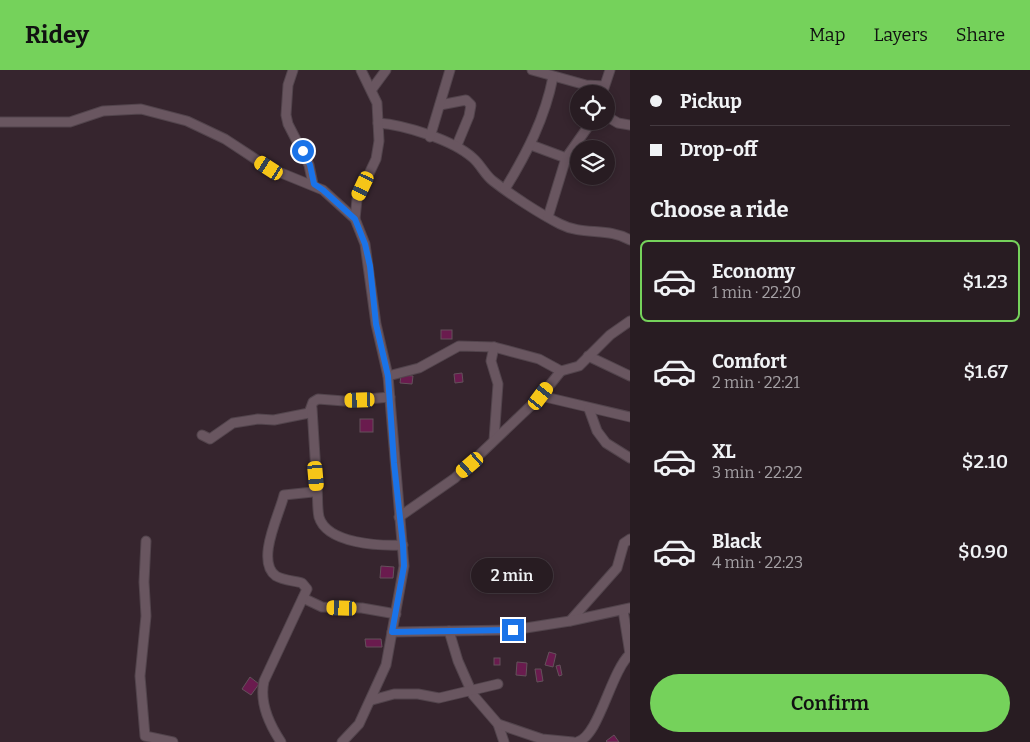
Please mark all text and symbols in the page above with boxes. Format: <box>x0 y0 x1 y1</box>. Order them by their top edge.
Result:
text: Ridey <box>25 21 89 49</box>
text: Map <box>809 24 845 46</box>
text: Layers <box>873 24 928 46</box>
text: Share <box>956 24 1005 46</box>
map controls <box>570 85 615 185</box>
button: locate <box>570 85 615 130</box>
text: Pickup <box>680 90 742 113</box>
text: Drop-off <box>680 138 758 161</box>
route start <box>292 140 314 162</box>
button: layers <box>570 140 615 185</box>
car <box>252 154 285 182</box>
car <box>349 169 376 203</box>
text: Choose a ride <box>650 196 789 223</box>
icon: car <box>652 259 697 304</box>
text: Economy <box>712 260 795 283</box>
text: $1.23 <box>962 270 1008 293</box>
text: 1 min · 22:20 <box>712 283 801 302</box>
icon: car <box>652 349 697 394</box>
text: Comfort <box>712 350 787 373</box>
text: $1.67 <box>964 360 1008 383</box>
text: 2 min · 22:21 <box>712 373 800 392</box>
car <box>525 380 556 412</box>
car <box>344 392 375 408</box>
icon: car <box>652 439 697 484</box>
text: XL <box>712 440 736 463</box>
car <box>453 449 486 481</box>
text: $2.10 <box>962 450 1008 473</box>
car <box>307 460 324 492</box>
text: 3 min · 22:22 <box>712 463 802 482</box>
icon: car <box>652 529 697 574</box>
text: Black <box>712 530 762 553</box>
text: $0.90 <box>958 540 1008 563</box>
text: 4 min · 22:23 <box>712 553 803 572</box>
callout: 2 min <box>472 558 554 592</box>
text: 2 min <box>491 566 533 585</box>
car <box>326 600 357 616</box>
route end <box>502 619 524 641</box>
button: Confirm <box>650 674 1010 732</box>

